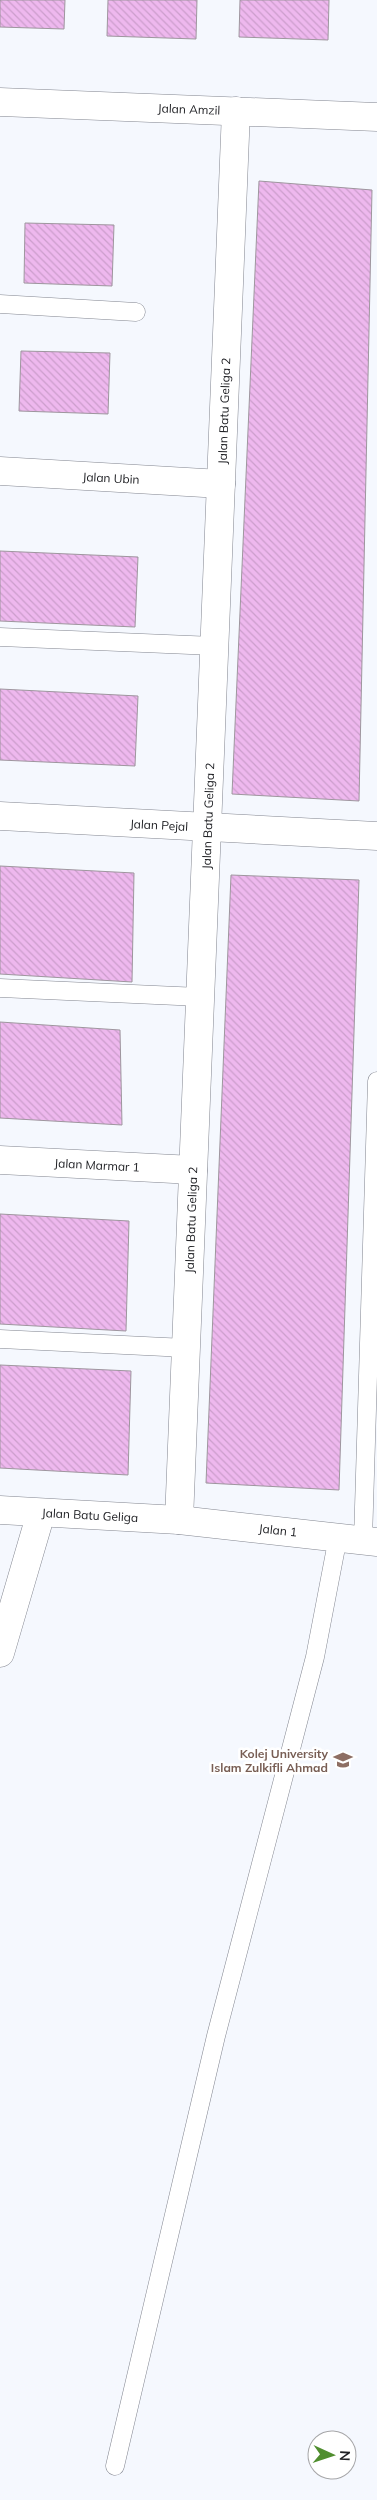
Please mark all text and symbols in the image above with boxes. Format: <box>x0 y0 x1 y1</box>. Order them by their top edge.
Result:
street label: Jalan Amzil <box>157 100 221 118</box>
street label: Jalan Batu Geliga 2 <box>215 357 233 465</box>
street label: Jalan Ubin <box>82 469 140 487</box>
street label: Jalan Batu Geliga 2 <box>199 762 217 870</box>
street label: Jalan Pejal <box>129 816 189 834</box>
street label: Jalan Marmar 1 <box>54 1155 140 1175</box>
street label: Jalan Batu Geliga 2 <box>182 1166 200 1274</box>
street label: Jalan Batu Geliga <box>41 1505 139 1525</box>
street label: Jalan 1 <box>258 1521 298 1539</box>
place label: Kolej University Islam Zulkifli Ahmad <box>211 1746 328 1775</box>
school or university icon: Kolej University Islam Zulkifli Ahmad <box>332 1749 354 1771</box>
north arrow <box>307 2430 357 2480</box>
text: N <box>336 2450 354 2461</box>

